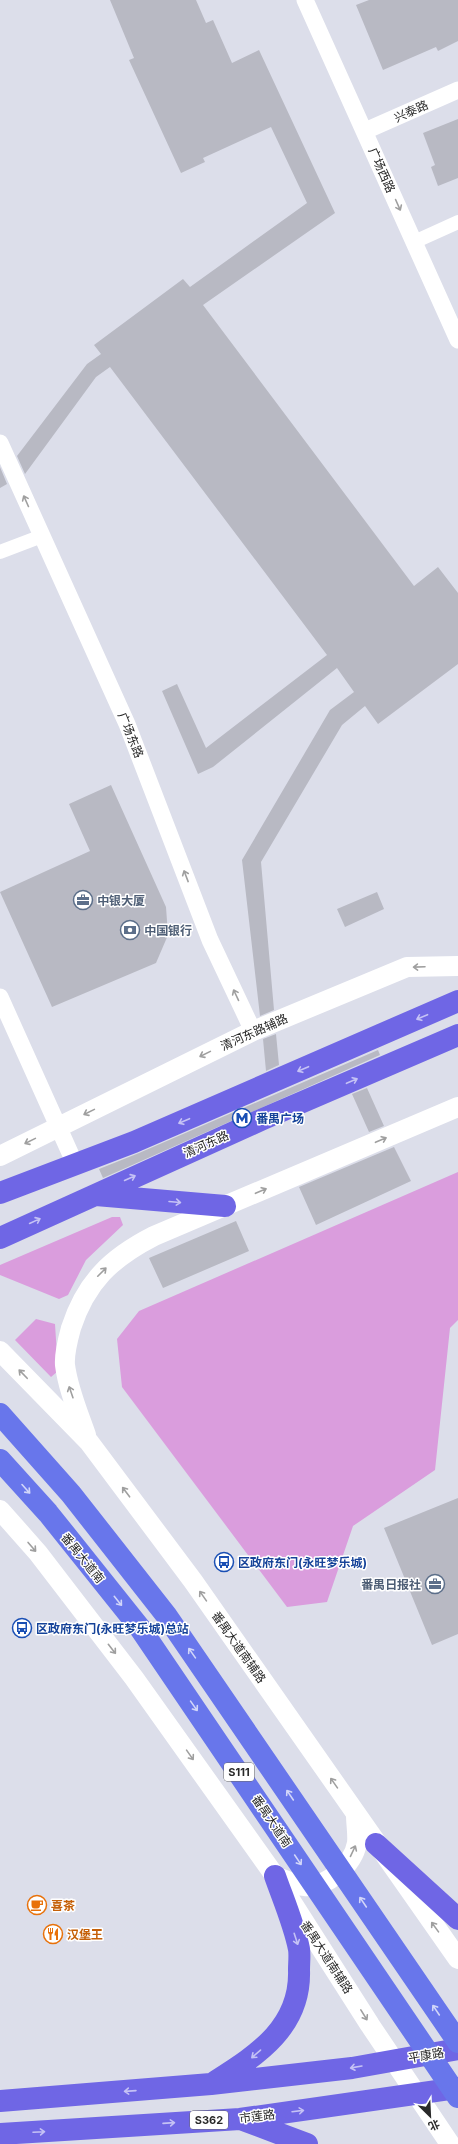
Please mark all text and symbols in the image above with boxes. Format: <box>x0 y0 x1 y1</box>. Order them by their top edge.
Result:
street label: 兴泰路 <box>391 97 431 125</box>
street label: 广场西路 <box>365 145 399 195</box>
one-way arrow <box>395 199 402 211</box>
one-way arrow <box>22 495 29 507</box>
street label: 广场东路 <box>115 710 147 760</box>
one-way arrow <box>181 870 189 882</box>
office icon: 中银大厦 <box>72 889 94 911</box>
place label: 中银大厦 <box>97 893 145 908</box>
bank icon: 中国银行 <box>119 919 141 941</box>
place label: 中国银行 <box>144 923 192 938</box>
one-way arrow <box>413 963 426 970</box>
one-way arrow <box>232 990 239 1002</box>
street label: 清河东路辅路 <box>218 1011 290 1053</box>
one-way arrow <box>417 1014 429 1021</box>
one-way arrow <box>200 1051 212 1059</box>
one-way arrow <box>297 1066 309 1073</box>
one-way arrow <box>345 1077 357 1084</box>
metro station icon: 番禺广场 <box>231 1107 253 1129</box>
one-way arrow <box>83 1109 95 1117</box>
place label: 番禺广场 <box>256 1111 304 1126</box>
one-way arrow <box>178 1117 190 1125</box>
street label: 清河东路 <box>181 1127 231 1161</box>
one-way arrow <box>374 1136 386 1143</box>
one-way arrow <box>24 1138 36 1145</box>
one-way arrow <box>124 1174 136 1182</box>
one-way arrow <box>254 1187 266 1194</box>
one-way arrow <box>168 1198 181 1205</box>
one-way arrow <box>29 1217 41 1224</box>
one-way arrow <box>97 1267 107 1277</box>
one-way arrow <box>18 1369 28 1379</box>
one-way arrow <box>67 1386 74 1399</box>
one-way arrow <box>21 1484 30 1494</box>
one-way arrow <box>122 1486 130 1497</box>
street label: 番禺大道南 <box>58 1530 108 1586</box>
one-way arrow <box>28 1541 37 1552</box>
bus stop icon: 区政府东门(永旺梦乐城) <box>213 1551 235 1573</box>
place label: 区政府东门(永旺梦乐城) <box>238 1555 367 1570</box>
office icon: 番禺日报社 <box>424 1573 446 1595</box>
place label: 番禺日报社 <box>361 1577 421 1592</box>
one-way arrow <box>199 1591 207 1602</box>
one-way arrow <box>113 1595 122 1606</box>
street label: 番禺大道南辅路 <box>209 1608 269 1686</box>
bus stop icon: 区政府东门(永旺梦乐城)总站 <box>11 1617 33 1639</box>
place label: 区政府东门(永旺梦乐城)总站 <box>36 1621 189 1636</box>
one-way arrow <box>108 1644 117 1655</box>
one-way arrow <box>188 1648 196 1659</box>
one-way arrow <box>190 1700 198 1711</box>
one-way arrow <box>185 1750 194 1761</box>
road number: S111 <box>224 1763 254 1781</box>
one-way arrow <box>330 1778 338 1789</box>
one-way arrow <box>286 1790 294 1801</box>
street label: 番禺大道南 <box>249 1792 295 1850</box>
one-way arrow <box>350 1846 357 1858</box>
one-way arrow <box>294 1854 302 1865</box>
cafe icon: 喜茶 <box>26 1894 48 1916</box>
one-way arrow <box>359 1897 367 1908</box>
place label: 喜茶 <box>51 1898 75 1913</box>
street label: 番禺大道南辅路 <box>298 1918 356 1996</box>
one-way arrow <box>431 1922 439 1933</box>
restaurant icon: 汉堡王 <box>42 1923 64 1945</box>
place label: 汉堡王 <box>67 1927 103 1942</box>
one-way arrow <box>293 1933 300 1946</box>
one-way arrow <box>432 2005 440 2016</box>
one-way arrow <box>360 2009 368 2020</box>
street label: 平康路 <box>407 2044 445 2066</box>
one-way arrow <box>251 2050 261 2059</box>
one-way arrow <box>350 2064 363 2072</box>
one-way arrow <box>124 2087 137 2094</box>
north arrow <box>410 2096 450 2136</box>
street label: 市莲路 <box>238 2106 276 2126</box>
one-way arrow <box>291 2107 304 2115</box>
road number: S362 <box>190 2111 228 2129</box>
text: 北 <box>426 2117 442 2134</box>
one-way arrow <box>162 2120 175 2127</box>
one-way arrow <box>32 2128 45 2135</box>

